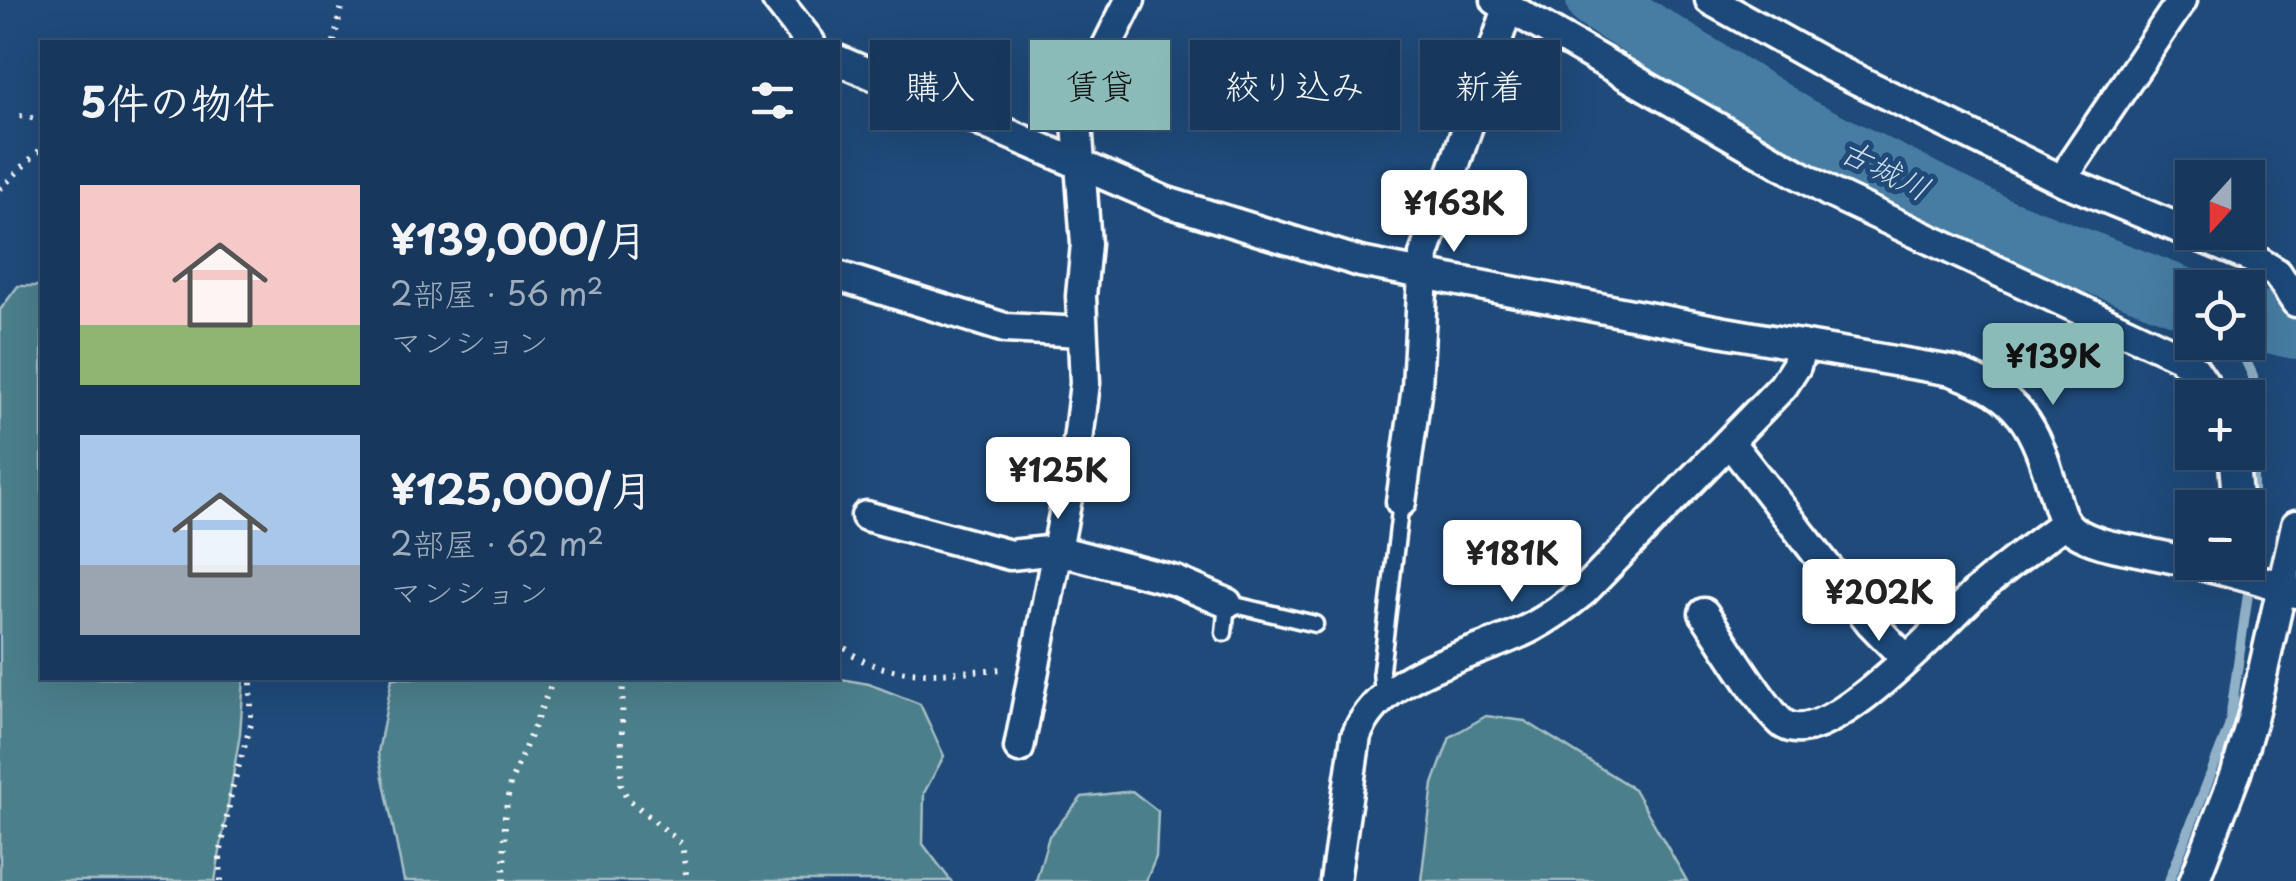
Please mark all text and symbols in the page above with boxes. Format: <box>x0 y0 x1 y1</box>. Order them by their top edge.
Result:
chip: 購入 <box>870 40 1010 130</box>
chip: 賃貸 <box>1030 40 1170 130</box>
chip: 絞り込み <box>1190 40 1400 130</box>
chip: 新着 <box>1420 40 1560 130</box>
text: 5件の物件 <box>80 69 275 132</box>
icon: filters <box>745 73 800 128</box>
water label: 古城川 <box>1832 125 1940 211</box>
north arrow <box>2175 160 2265 250</box>
map controls <box>2175 160 2265 580</box>
pin: ¥163K <box>1384 170 1524 255</box>
text: ¥163K <box>1403 178 1505 226</box>
text: ¥139,000/月 <box>390 206 647 269</box>
icon: home <box>160 225 280 345</box>
text: 2部屋 · 56 m² <box>390 269 604 317</box>
button: locate <box>2175 270 2265 360</box>
text: マンション <box>390 317 549 365</box>
pin: ¥139K <box>1983 323 2123 408</box>
text: ¥139K <box>2005 331 2101 379</box>
button: + <box>2175 380 2265 470</box>
pin: ¥125K <box>988 437 1128 522</box>
text: ¥125K <box>1008 445 1108 493</box>
text: ¥125,000/月 <box>390 456 653 519</box>
icon: home <box>160 475 280 595</box>
button: − <box>2175 490 2265 580</box>
text: 2部屋 · 62 m² <box>390 519 604 567</box>
pin: ¥181K <box>1442 520 1582 605</box>
text: ¥181K <box>1465 528 1559 576</box>
pin: ¥202K <box>1809 559 1949 644</box>
text: マンション <box>390 567 549 615</box>
text: ¥202K <box>1824 567 1934 615</box>

